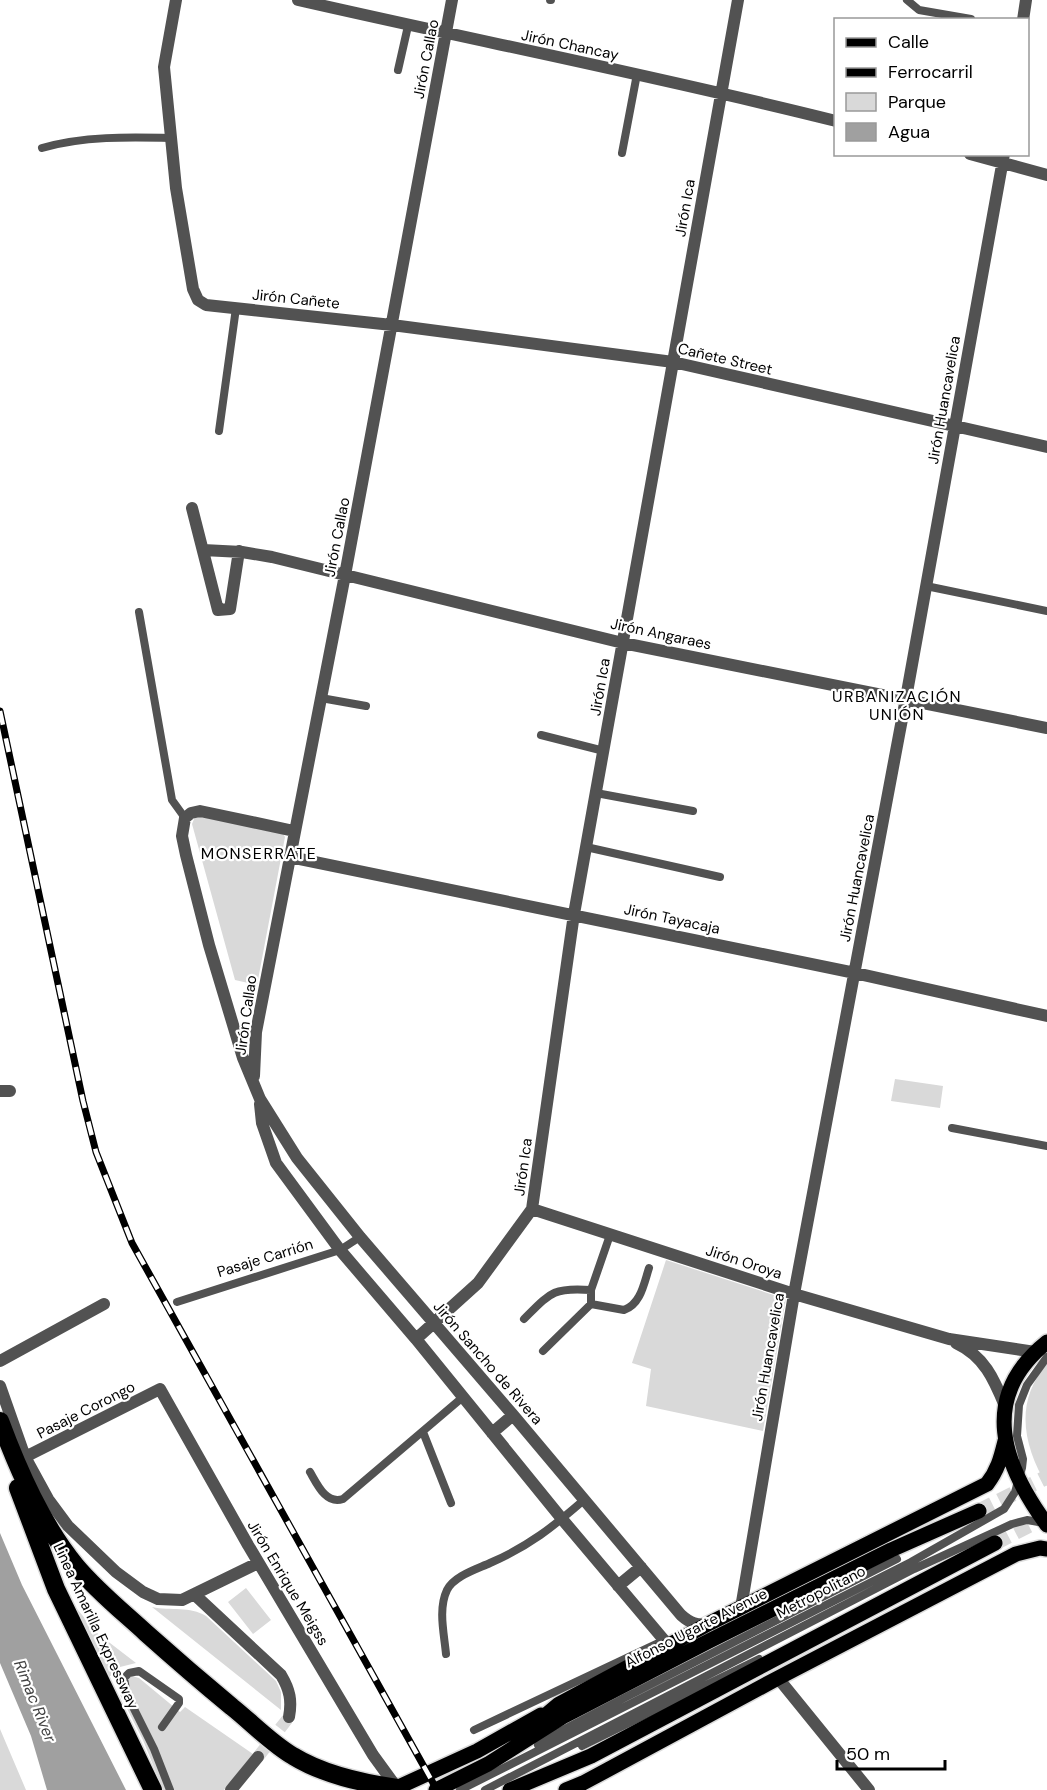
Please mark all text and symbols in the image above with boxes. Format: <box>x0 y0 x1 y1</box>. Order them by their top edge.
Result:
street label: Jirón Callao <box>408 17 444 100</box>
legend <box>834 18 1029 156</box>
street label: Jirón Chancay <box>520 25 621 65</box>
text: Calle <box>888 30 929 54</box>
text: Ferrocarril <box>888 60 973 84</box>
text: Parque <box>888 90 946 114</box>
text: Agua <box>888 120 930 144</box>
street label: Jirón Ica <box>670 178 700 238</box>
street label: Jirón Cañete <box>251 284 341 314</box>
street label: Jirón Huancavelica <box>923 334 965 466</box>
street label: Cañete Street <box>676 338 774 380</box>
street label: Jirón Callao <box>319 495 355 578</box>
street label: Jirón Angaraes <box>609 614 713 654</box>
street label: Jirón Ica <box>585 657 615 717</box>
district label: URBANIZACIÓN UNIÓN <box>832 686 962 725</box>
street label: Jirón Huancavelica <box>835 812 879 944</box>
district label: MONSERRATE <box>201 843 317 864</box>
street label: Jirón Tayacaja <box>622 899 722 939</box>
street label: Jirón Callao <box>230 974 262 1056</box>
street label: Jirón Ica <box>509 1137 537 1197</box>
street label: Pasaje Carrión <box>215 1234 315 1282</box>
street label: Jirón Oroya <box>703 1240 785 1284</box>
street label: Jirón Huancavelica <box>747 1291 789 1423</box>
street label: Jirón Sancho de Rivera <box>429 1297 547 1429</box>
street label: Pasaje Corongo <box>33 1377 139 1443</box>
street label: Jirón Enrique Meigss <box>243 1517 333 1649</box>
street label: Linea Amarilla Expressway <box>49 1539 144 1713</box>
street label: Metropolitano <box>773 1561 869 1623</box>
street label: Alfonso Ugarte Avenue <box>621 1583 771 1673</box>
water label: Rimac River <box>9 1657 61 1746</box>
scale bar <box>837 1733 945 1771</box>
text: 50 m <box>846 1742 890 1766</box>

